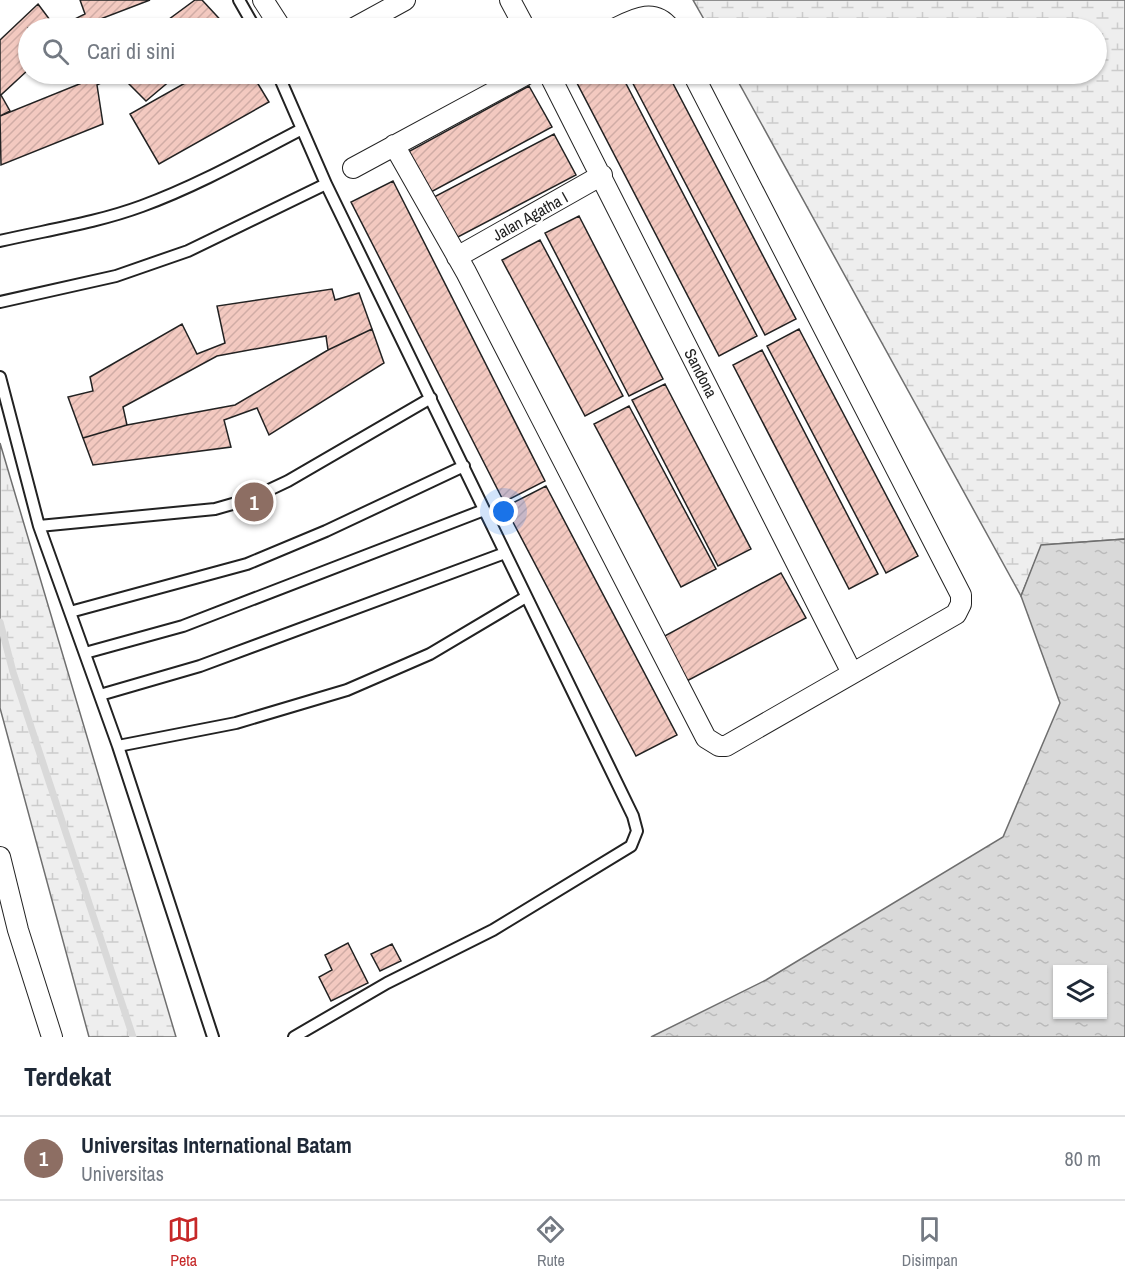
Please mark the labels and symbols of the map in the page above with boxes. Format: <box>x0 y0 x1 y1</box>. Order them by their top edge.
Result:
street label: Jalan Agatha I <box>488 186 572 246</box>
street label: Sandona <box>679 345 723 402</box>
pin: 1 <box>234 480 274 524</box>
your location <box>489 497 518 526</box>

